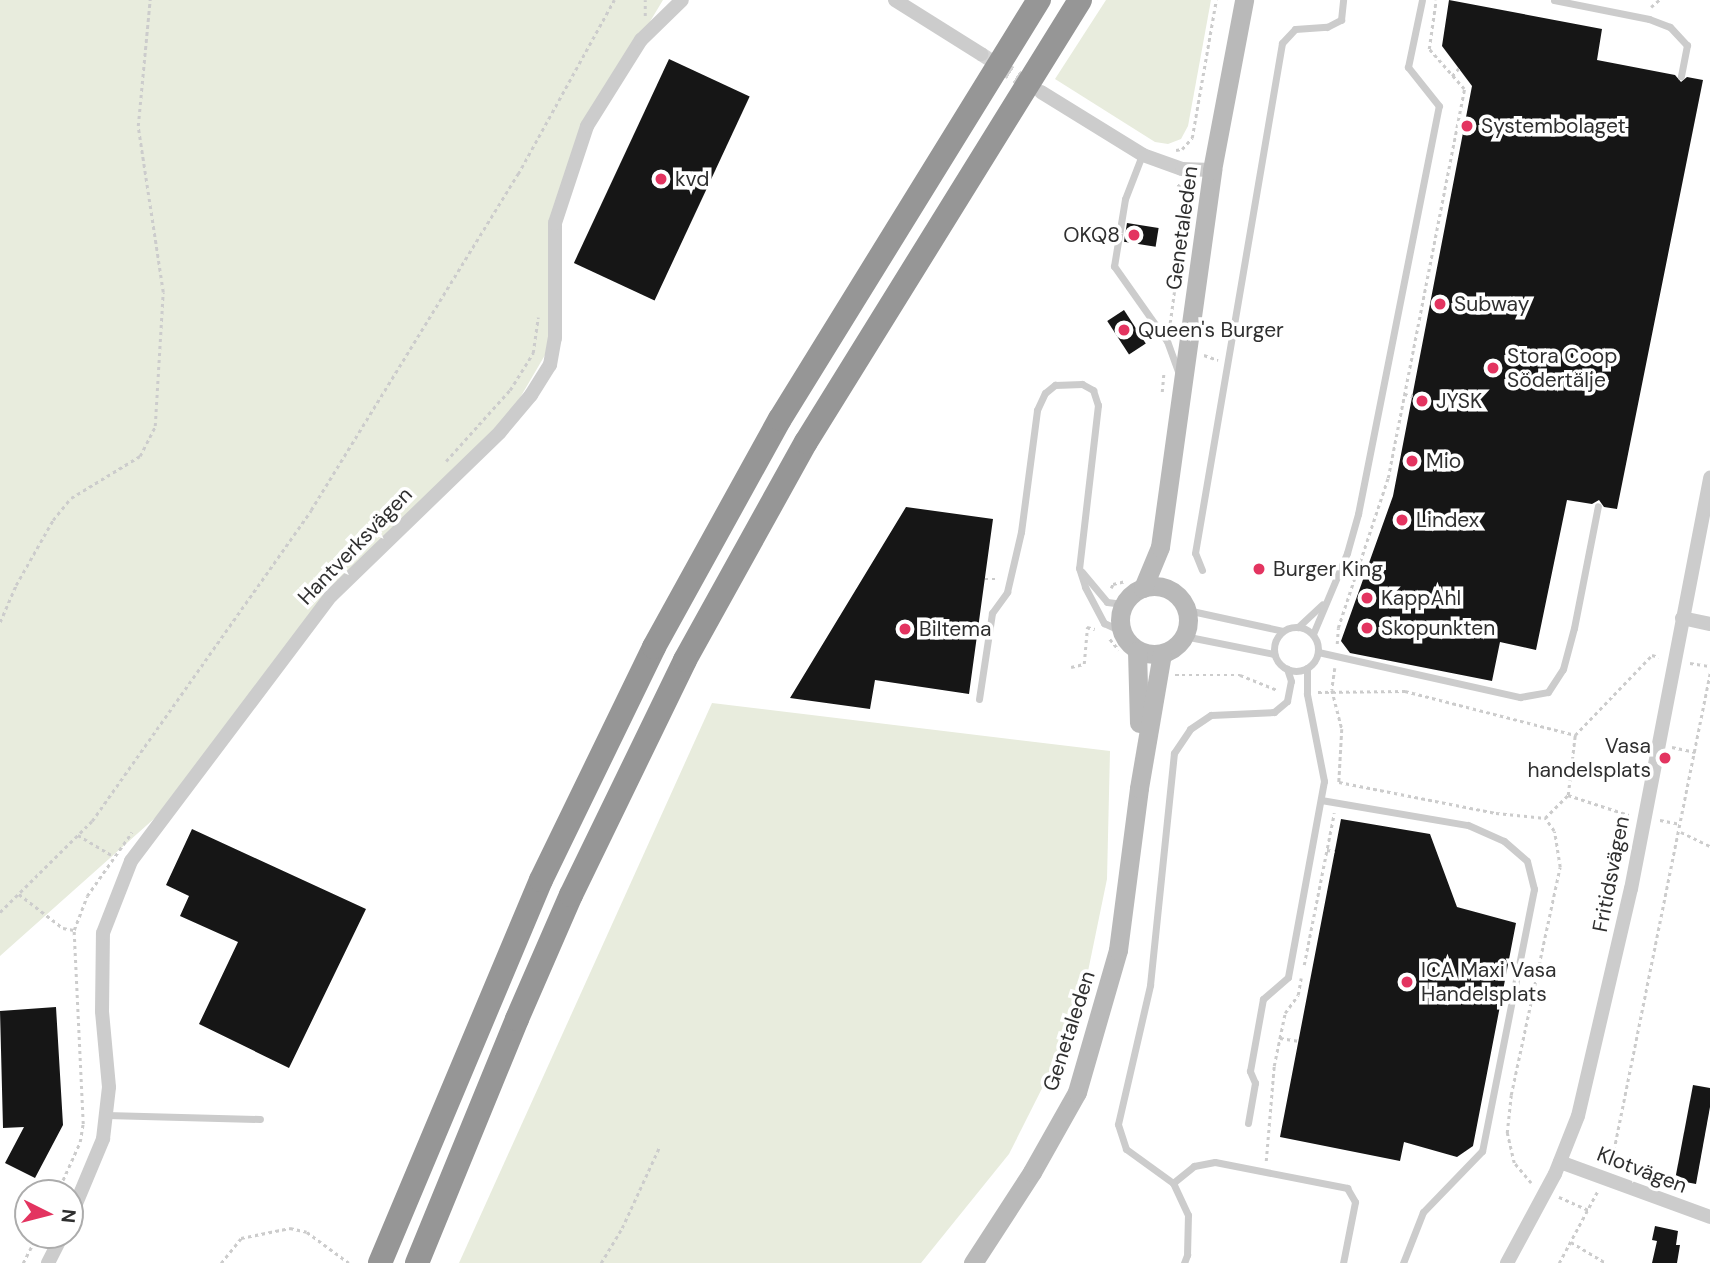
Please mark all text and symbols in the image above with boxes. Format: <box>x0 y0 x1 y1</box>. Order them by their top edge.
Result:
place label: Systembolaget <box>1481 113 1626 139</box>
marker: Systembolaget <box>1459 118 1475 134</box>
street label: Genetaleden <box>1161 164 1203 292</box>
place label: kvd <box>675 166 709 192</box>
marker: kvd <box>653 171 669 187</box>
place label: OKQ8 <box>1063 222 1120 248</box>
marker: OKQ8 <box>1126 227 1142 243</box>
place label: Subway <box>1454 291 1529 317</box>
marker: Subway <box>1432 296 1448 312</box>
place label: Queen's Burger <box>1138 317 1284 343</box>
marker: Queen's Burger <box>1116 322 1132 338</box>
place label: Stora Coop Södertälje <box>1507 343 1617 393</box>
marker: Stora Coop Södertälje <box>1485 360 1501 376</box>
place label: JYSK <box>1436 388 1482 414</box>
marker: JYSK <box>1414 393 1430 409</box>
place label: Mio <box>1426 448 1461 474</box>
marker: Mio <box>1404 453 1420 469</box>
street label: Hantverksvägen <box>293 482 417 610</box>
place label: Lindex <box>1416 507 1479 533</box>
marker: Lindex <box>1394 512 1410 528</box>
place label: Burger King <box>1273 556 1383 582</box>
marker: Burger King <box>1251 561 1267 577</box>
place label: KappAhl <box>1381 585 1461 611</box>
marker: KappAhl <box>1359 590 1375 606</box>
place label: Skopunkten <box>1381 615 1495 641</box>
place label: Biltema <box>919 616 991 642</box>
marker: Skopunkten <box>1359 620 1375 636</box>
marker: Biltema <box>897 621 913 637</box>
place label: Vasa handelsplats <box>1527 733 1651 783</box>
marker: Vasa handelsplats <box>1657 750 1673 766</box>
street label: Fritidsvägen <box>1587 814 1635 934</box>
place label: ICA Maxi Vasa Handelsplats <box>1421 957 1557 1007</box>
street label: Genetaleden <box>1038 968 1100 1094</box>
marker: ICA Maxi Vasa Handelsplats <box>1399 974 1415 990</box>
street label: Klotvägen <box>1593 1141 1691 1199</box>
north arrow <box>14 1179 84 1249</box>
text: N <box>55 1208 82 1224</box>

